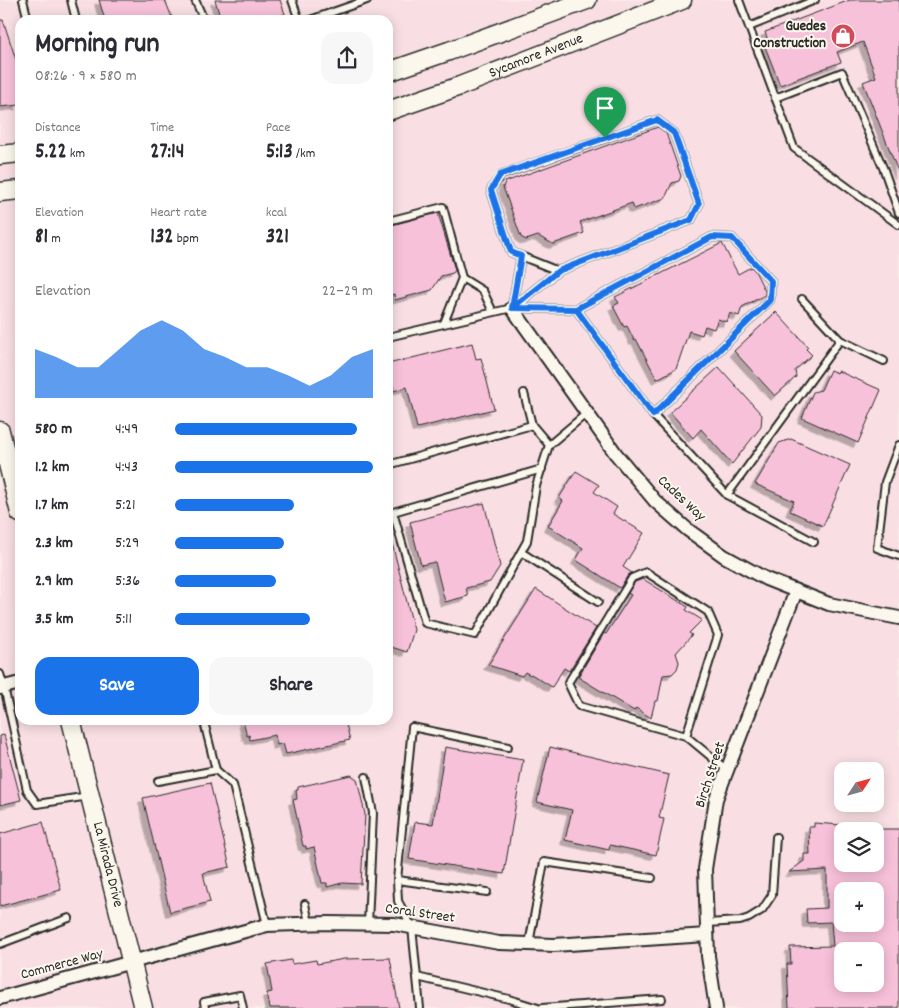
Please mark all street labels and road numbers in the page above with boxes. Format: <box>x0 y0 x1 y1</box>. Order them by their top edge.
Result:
street label: Sycamore Avenue <box>486 28 587 85</box>
street label: Cades Way <box>652 471 711 528</box>
street label: Birch Street <box>690 739 732 811</box>
street label: La Mirada Drive <box>86 820 128 910</box>
street label: Coral Street <box>384 898 457 930</box>
street label: Commerce Way <box>18 943 107 987</box>

